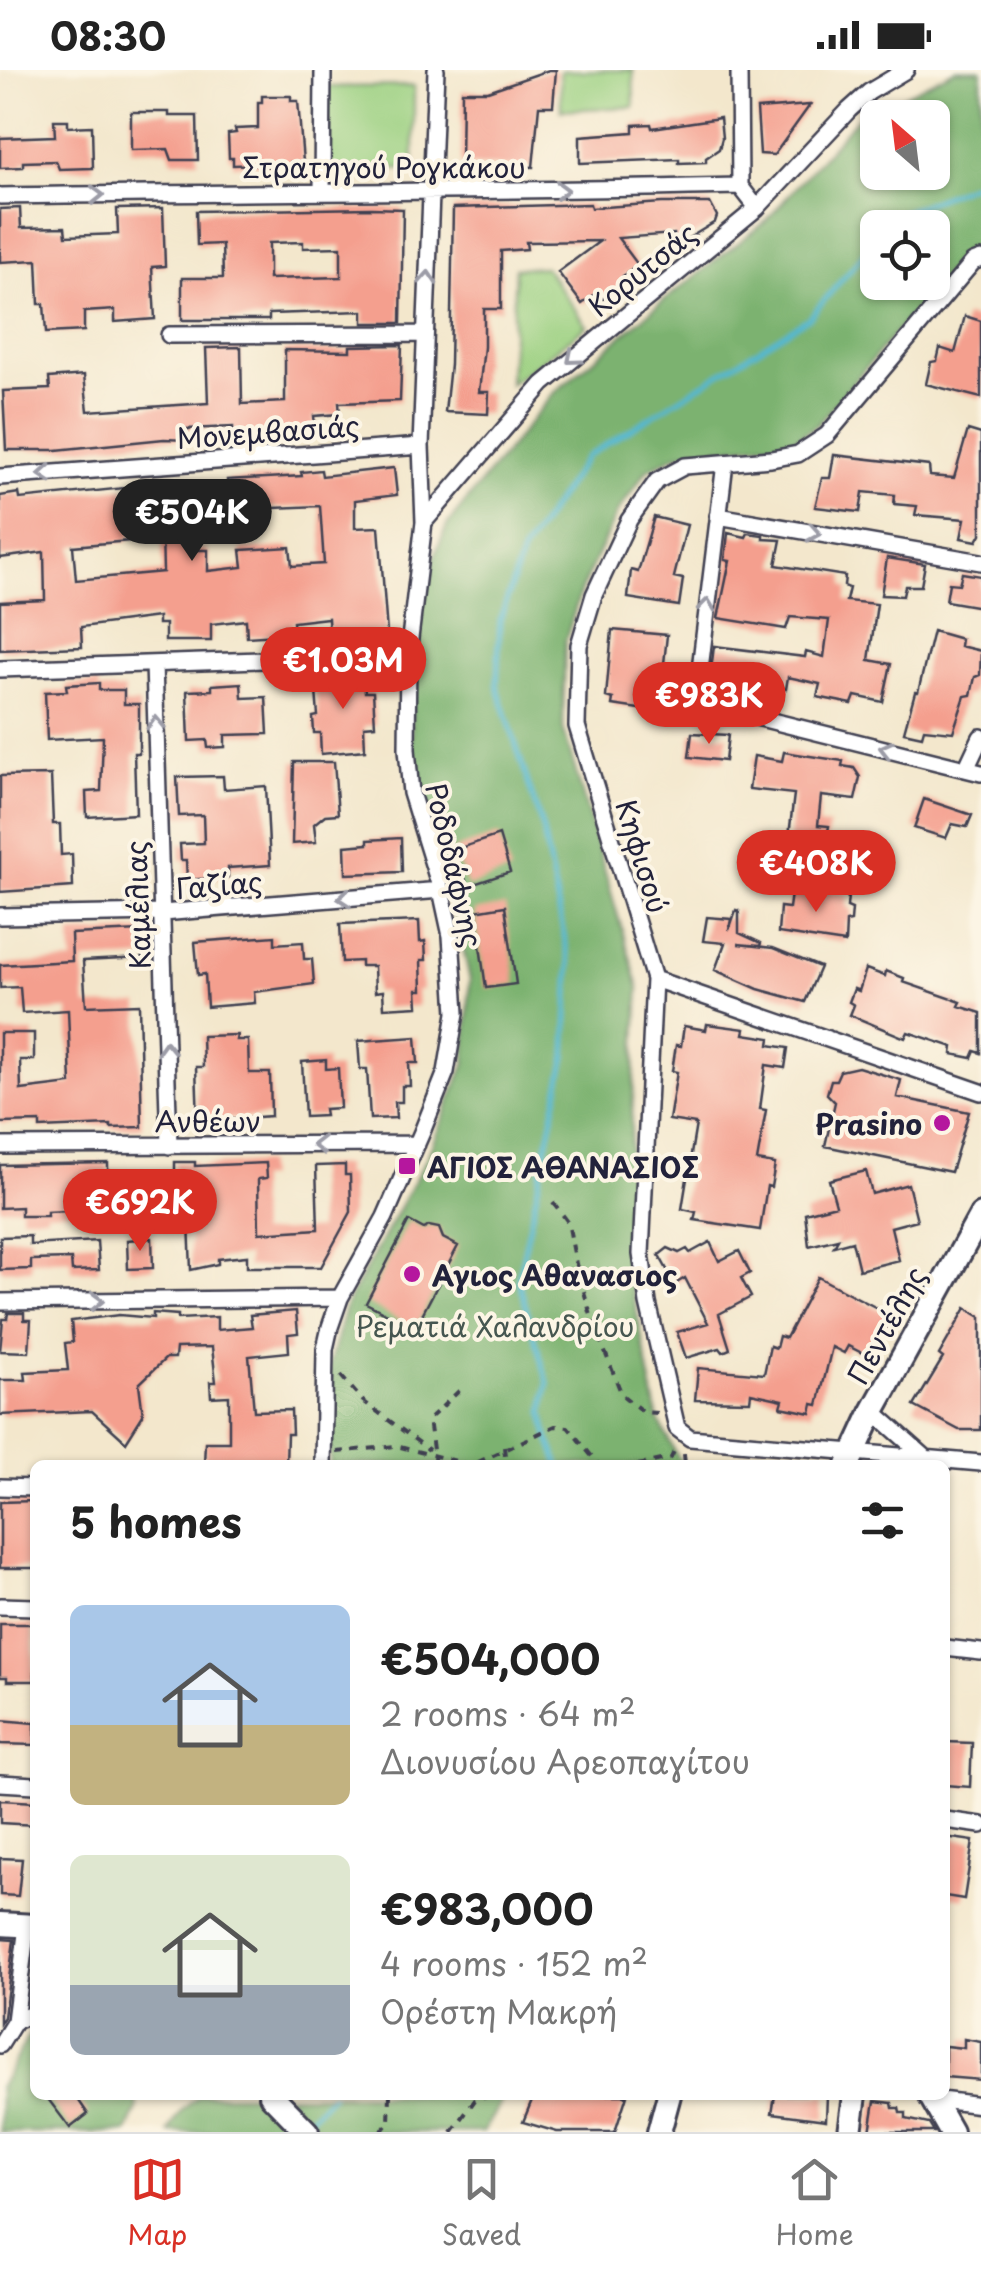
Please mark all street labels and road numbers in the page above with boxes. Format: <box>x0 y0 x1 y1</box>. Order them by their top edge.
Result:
street label: Στρατηγού Ρογκάκου <box>242 145 526 188</box>
street label: Κορυτσάς <box>578 212 706 326</box>
street label: Μονεμβασιάς <box>175 403 361 459</box>
street label: Ροδοδάφνης <box>415 779 495 951</box>
street label: Κηφισού <box>605 794 681 918</box>
street label: Καμέλιας <box>113 840 161 970</box>
street label: Γαζίας <box>174 859 264 909</box>
street label: Ανθέων <box>155 1099 261 1142</box>
street label: Πεντέλης <box>836 1258 936 1392</box>

